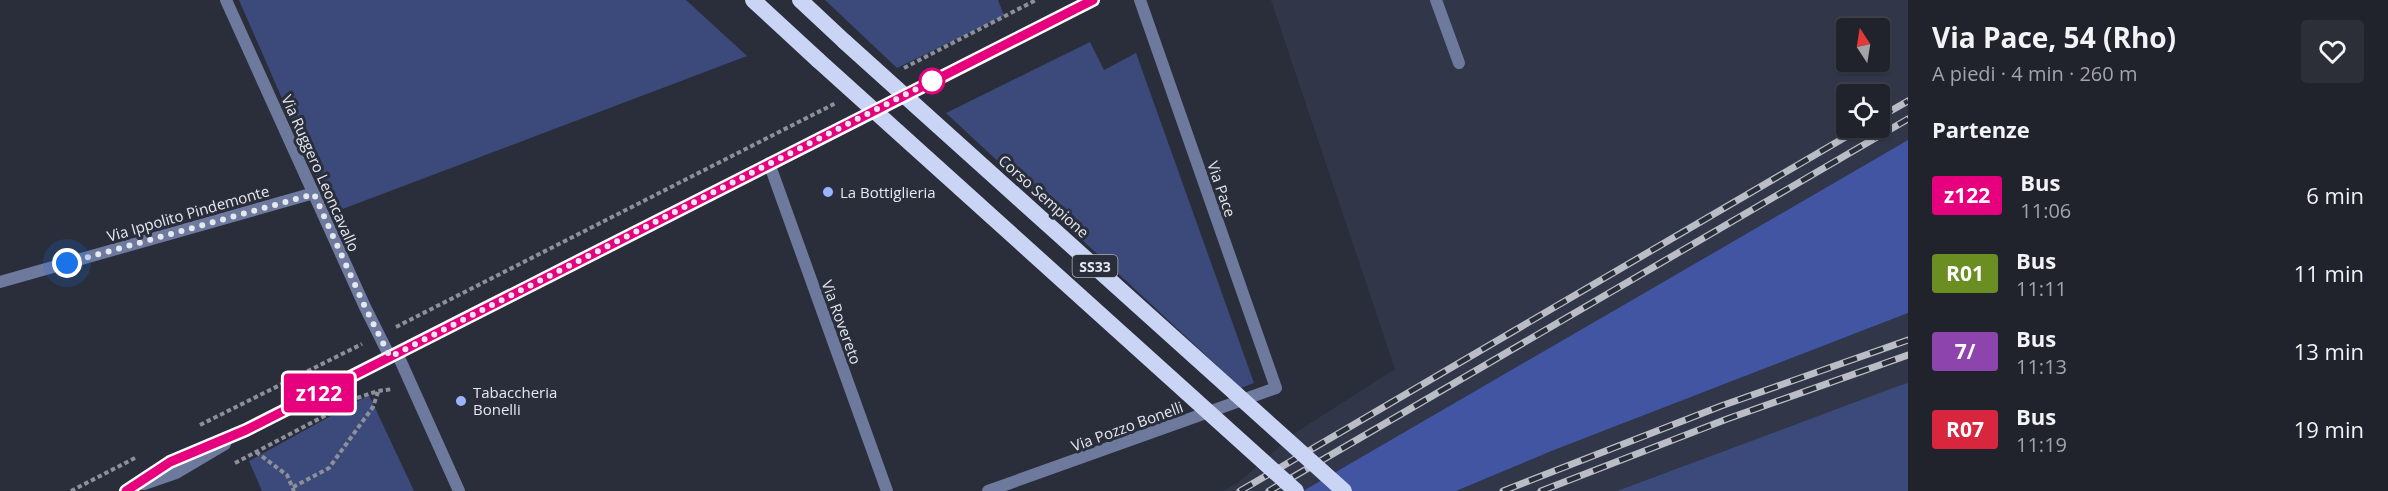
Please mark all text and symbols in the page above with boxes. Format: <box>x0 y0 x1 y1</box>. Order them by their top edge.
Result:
north arrow <box>1836 18 1890 72</box>
map controls <box>1836 18 1890 138</box>
text: Via Pace, 54 (Rho) <box>1932 18 2176 56</box>
button: heart <box>2301 20 2364 83</box>
text: A piedi · 4 min · 260 m <box>1932 60 2137 87</box>
unlabelled marker <box>919 68 945 94</box>
button: locate <box>1836 84 1890 138</box>
street label: Via Ruggero Leoncavallo <box>277 91 365 255</box>
text: Partenze <box>1932 114 2030 144</box>
street label: Corso Sempione <box>995 150 1093 242</box>
street label: Via Pace <box>1203 158 1241 220</box>
text: Bus <box>2020 167 2060 197</box>
street label: Via Ippolito Pindemonte <box>105 180 271 246</box>
text: 6 min <box>2306 180 2364 210</box>
text: z122 <box>1944 181 1990 209</box>
place label: La Bottiglieria <box>840 182 936 202</box>
marker: La Bottiglieria <box>821 185 835 199</box>
text: 11:06 <box>2020 197 2071 224</box>
text: Bus <box>2016 245 2056 275</box>
your location <box>52 248 82 278</box>
road number: SS33 <box>1072 255 1118 277</box>
text: 11 min <box>2294 258 2364 288</box>
text: R01 <box>1946 259 1984 287</box>
text: 11:11 <box>2016 275 2067 302</box>
street label: Via Rovereto <box>818 277 866 367</box>
text: Bus <box>2016 323 2056 353</box>
text: 13 min <box>2294 336 2364 366</box>
text: 7/ <box>1955 337 1975 365</box>
text: 11:13 <box>2016 353 2067 380</box>
line badge: z122 <box>277 374 361 412</box>
text: z122 <box>296 379 342 407</box>
place label: Tabaccheria Bonelli <box>473 382 557 419</box>
marker: Tabaccheria Bonelli <box>454 394 468 408</box>
street label: Via Pozzo Bonelli <box>1068 396 1186 456</box>
text: Bus <box>2016 401 2056 431</box>
text: 19 min <box>2294 414 2364 444</box>
text: R07 <box>1946 415 1984 443</box>
text: 11:19 <box>2016 431 2067 458</box>

